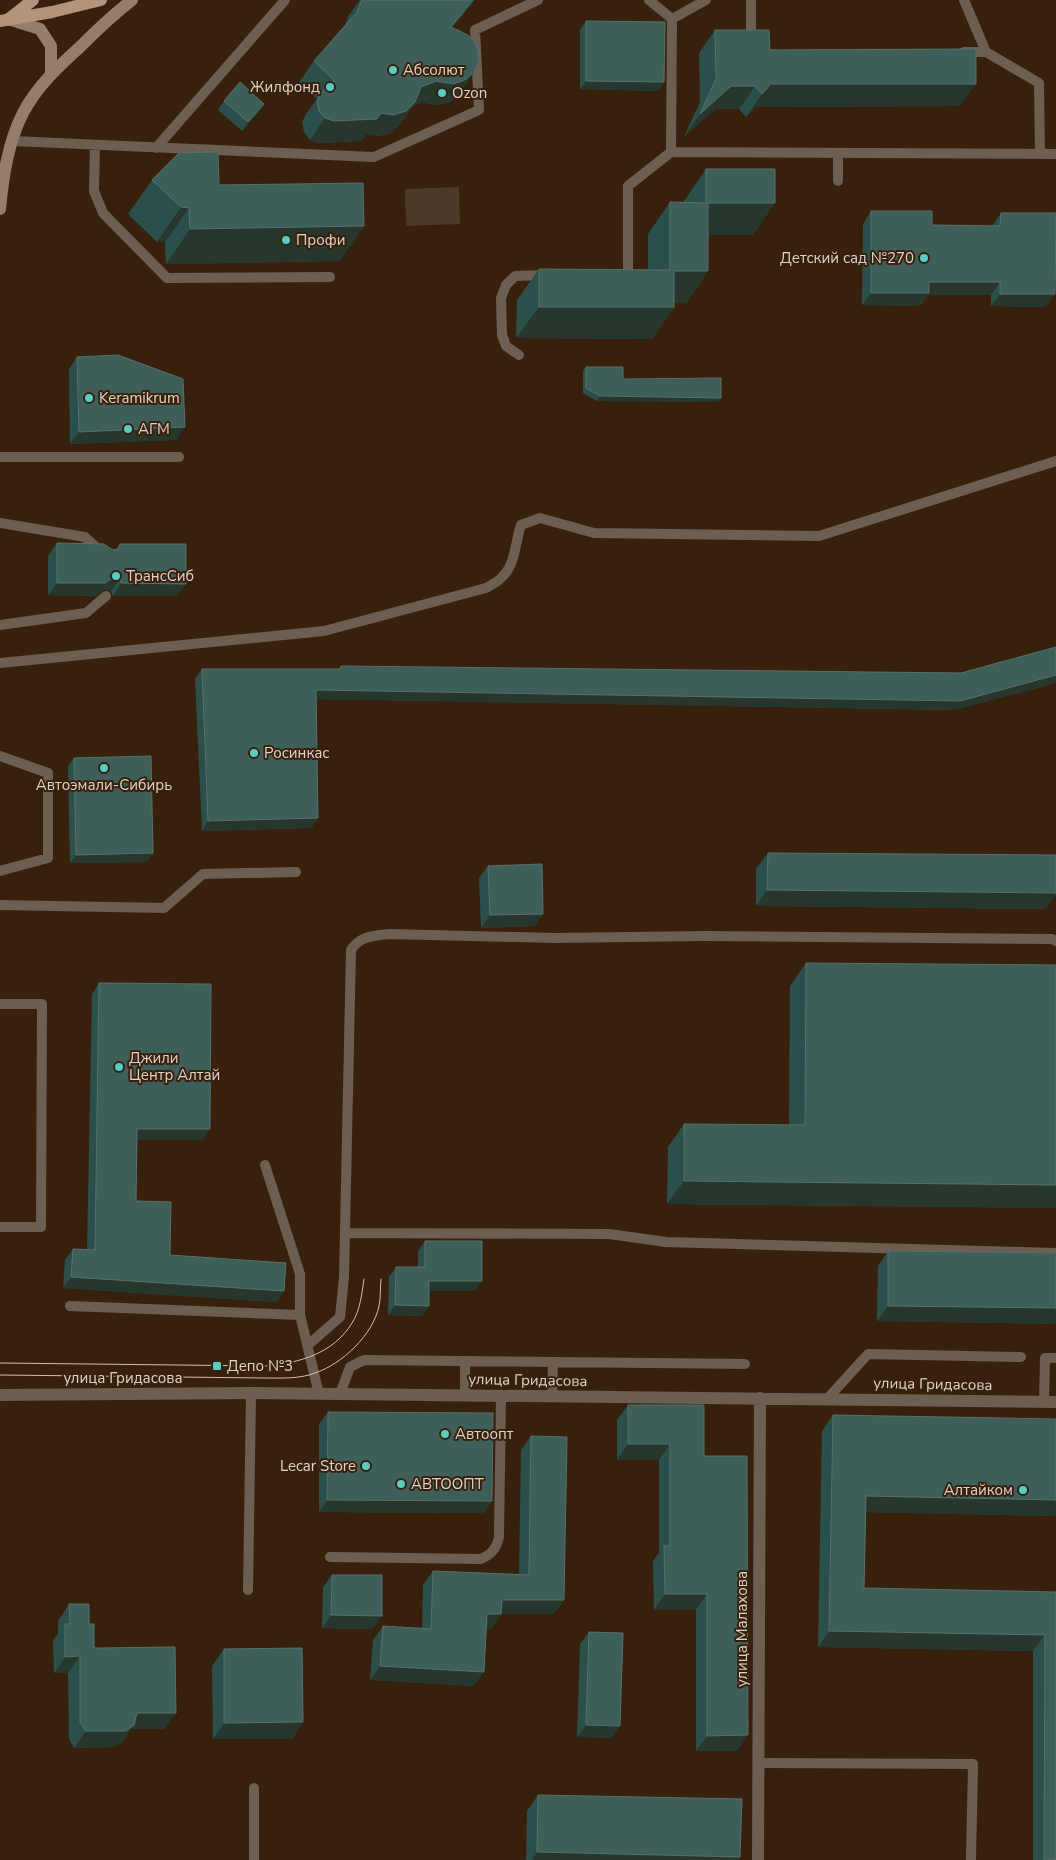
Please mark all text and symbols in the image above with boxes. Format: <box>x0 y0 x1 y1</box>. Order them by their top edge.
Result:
place label: Абсолют <box>403 60 465 80</box>
marker: Абсолют <box>387 64 399 76</box>
place label: Жилфонд <box>250 77 320 97</box>
marker: Жилфонд <box>324 81 336 93</box>
place label: Ozon <box>452 83 487 103</box>
marker: Ozon <box>436 87 448 99</box>
place label: Профи <box>296 230 345 250</box>
marker: Профи <box>280 234 292 246</box>
place label: Детский сад №270 <box>780 248 914 268</box>
marker: Детский сад №270 <box>918 252 930 264</box>
place label: Keramikrum <box>99 388 180 408</box>
marker: Keramikrum <box>83 392 95 404</box>
place label: АГМ <box>138 419 170 439</box>
marker: АГМ <box>122 423 134 435</box>
place label: ТрансСиб <box>126 566 194 586</box>
marker: ТрансСиб <box>110 570 122 582</box>
place label: Росинкас <box>264 743 329 763</box>
marker: Росинкас <box>248 747 260 759</box>
marker: Автоэмали-Сибирь <box>98 762 110 774</box>
place label: Автоэмали-Сибирь <box>36 775 172 795</box>
place label: Джили Центр Алтай <box>129 1048 220 1085</box>
marker: Джили Центр Алтай <box>113 1061 125 1073</box>
place label: Депо №3 <box>227 1356 293 1376</box>
marker: Депо №3 <box>211 1360 223 1372</box>
street label: улица Гридасова <box>63 1368 183 1388</box>
street label: улица Гридасова <box>468 1369 588 1391</box>
street label: улица Гридасова <box>873 1373 993 1395</box>
place label: Автоопт <box>455 1424 514 1444</box>
marker: Автоопт <box>439 1428 451 1440</box>
place label: Lecar Store <box>280 1456 356 1476</box>
marker: Lecar Store <box>360 1460 372 1472</box>
place label: АВТООПТ <box>411 1474 484 1494</box>
marker: АВТООПТ <box>395 1478 407 1490</box>
place label: Алтайком <box>944 1480 1013 1500</box>
marker: Алтайком <box>1017 1484 1029 1496</box>
street label: улица Малахова <box>732 1571 752 1687</box>

